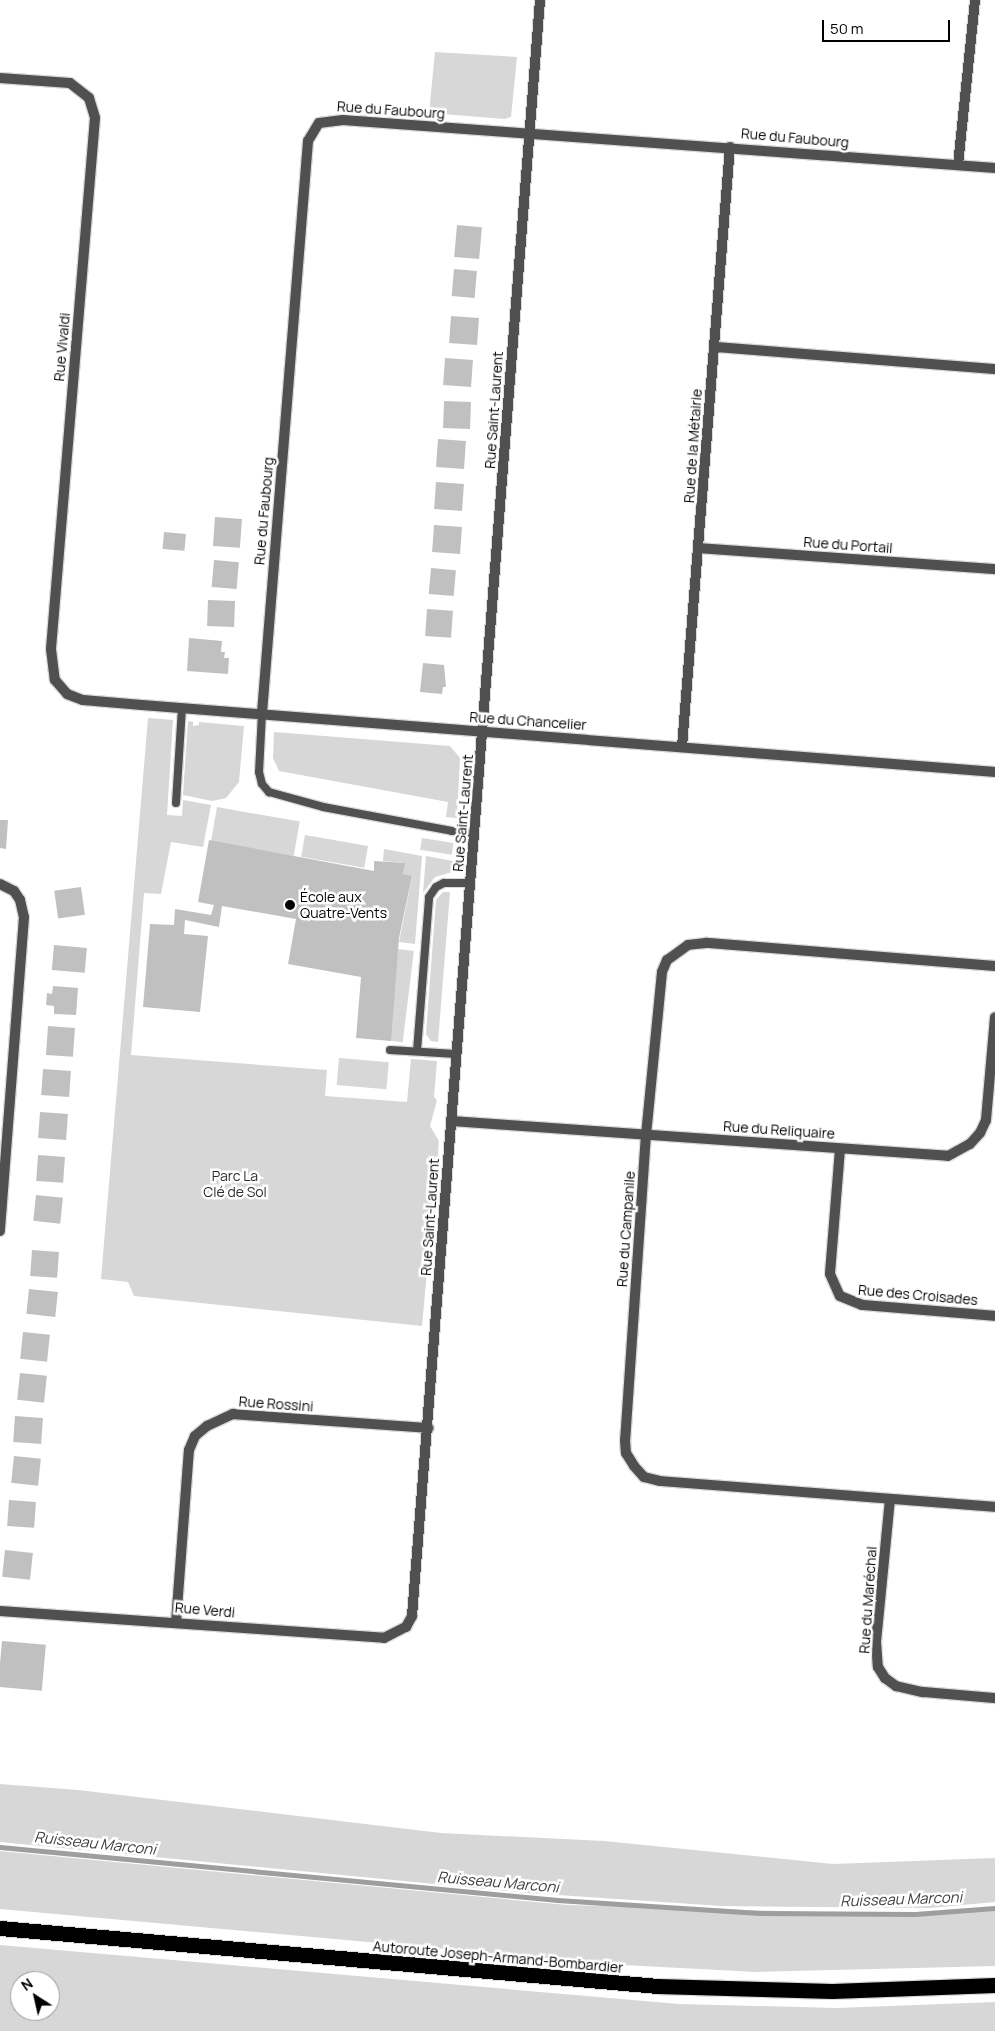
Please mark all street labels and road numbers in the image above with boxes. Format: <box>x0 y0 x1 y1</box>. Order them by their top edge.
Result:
street label: Rue du Faubourg <box>336 98 446 122</box>
street label: Rue du Faubourg <box>740 125 850 151</box>
street label: Rue Vivaldi <box>51 312 73 382</box>
street label: Rue Saint-Laurent <box>482 351 506 469</box>
street label: Rue de la Métairie <box>681 388 705 504</box>
street label: Rue du Faubourg <box>251 456 277 566</box>
street label: Rue du Portail <box>803 534 893 556</box>
street label: Rue du Chancelier <box>469 709 587 733</box>
street label: Rue Saint-Laurent <box>450 754 476 872</box>
street label: Rue du Reliquaire <box>723 1118 835 1142</box>
street label: Rue Saint-Laurent <box>418 1158 442 1276</box>
street label: Rue du Campanile <box>614 1170 638 1288</box>
street label: Rue des Croisades <box>857 1281 979 1309</box>
street label: Rue Rossini <box>238 1393 314 1415</box>
street label: Rue du Maréchal <box>856 1546 880 1654</box>
street label: Rue Verdi <box>174 1599 236 1621</box>
street label: Autoroute Joseph-Armand-Bombardier <box>372 1938 624 1976</box>

